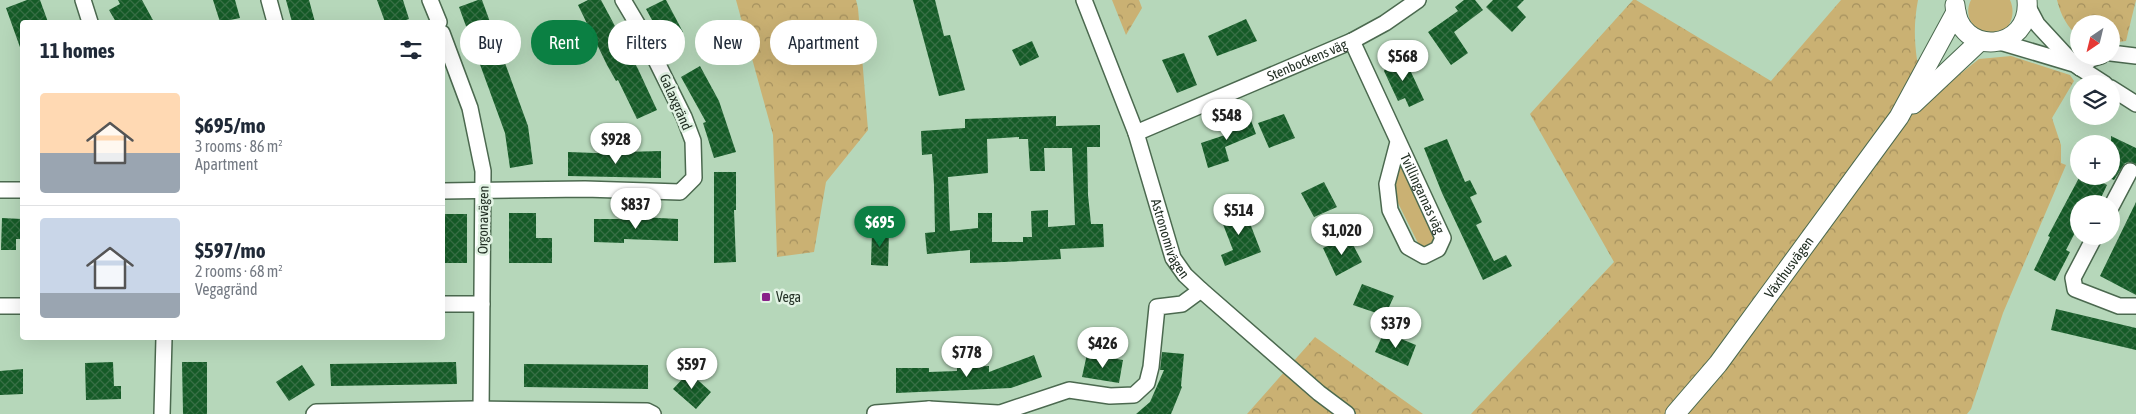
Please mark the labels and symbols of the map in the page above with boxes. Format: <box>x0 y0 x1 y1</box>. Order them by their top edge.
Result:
north arrow <box>2070 15 2120 65</box>
street label: Stenbockens väg <box>1265 36 1350 84</box>
pin: $568 <box>1373 39 1433 82</box>
street label: Galaxgränd <box>657 72 695 132</box>
pin: $548 <box>1197 98 1257 141</box>
pin: $928 <box>586 122 646 165</box>
street label: Tvillingarnas väg <box>1397 151 1448 236</box>
street label: Orgonavägen <box>474 186 492 254</box>
pin: $837 <box>606 188 666 230</box>
pin: $514 <box>1209 194 1269 236</box>
street label: Astronomivägen <box>1148 197 1193 281</box>
pin: $695 <box>850 206 910 248</box>
pin: $1,020 <box>1301 214 1383 256</box>
street label: Växthusvägen <box>1761 233 1817 301</box>
place label: Vega <box>776 289 801 305</box>
marker: Vega <box>760 291 772 303</box>
pin: $379 <box>1366 306 1426 349</box>
pin: $426 <box>1073 326 1133 369</box>
pin: $778 <box>937 336 997 378</box>
pin: $597 <box>662 348 722 390</box>

